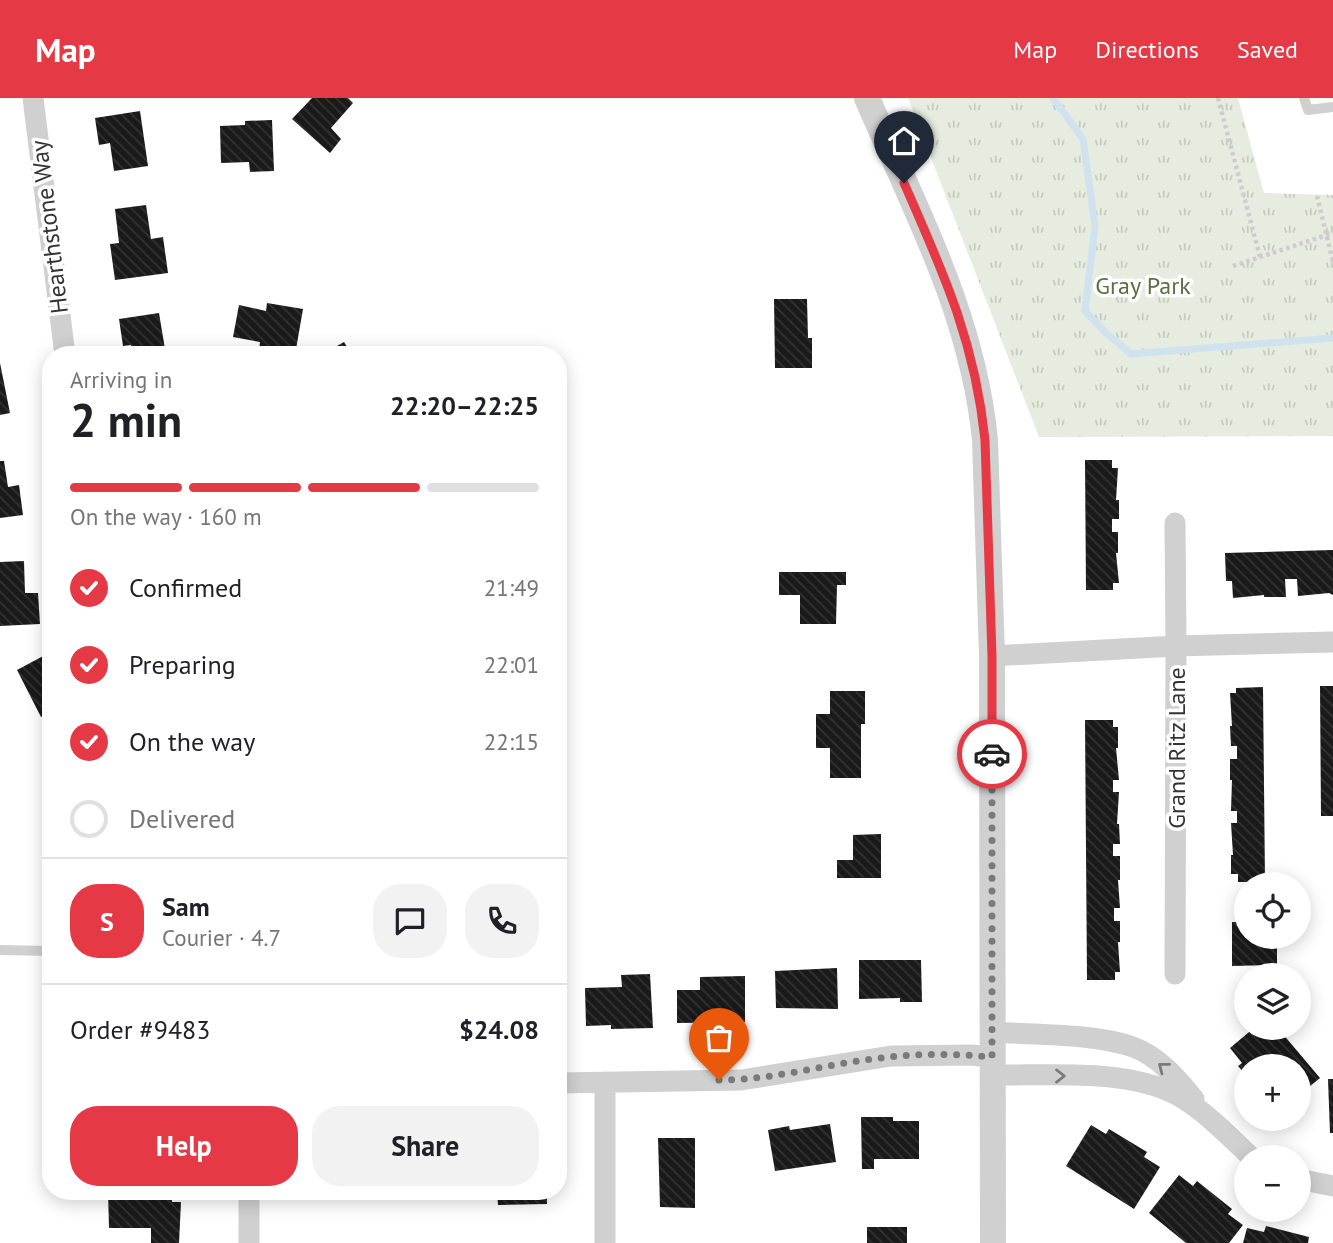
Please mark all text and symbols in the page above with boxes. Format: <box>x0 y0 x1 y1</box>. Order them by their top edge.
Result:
text: Map <box>35 28 96 71</box>
text: Map <box>1013 34 1057 65</box>
text: Directions <box>1095 34 1199 65</box>
text: Saved <box>1237 34 1298 65</box>
pin <box>874 111 934 183</box>
icon: home <box>885 122 923 160</box>
street label: Hearthstone Way <box>23 139 75 315</box>
park label: Gray Park <box>1095 270 1191 301</box>
text: Arriving in <box>70 365 172 394</box>
text: 22:20–22:25 <box>390 389 539 422</box>
text: 2 min <box>70 390 182 450</box>
text: On the way · 160 m <box>70 502 262 531</box>
icon: check <box>70 569 108 607</box>
text: Confirmed <box>129 571 242 604</box>
text: 21:49 <box>484 573 539 602</box>
icon: check <box>70 646 108 684</box>
text: Preparing <box>129 648 236 681</box>
text: 22:01 <box>484 650 539 679</box>
street label: Grand Ritz Lane <box>1161 667 1192 829</box>
courier <box>957 719 1027 789</box>
icon: check <box>70 723 108 761</box>
text: On the way <box>129 725 255 758</box>
text: 22:15 <box>484 727 539 756</box>
icon: car <box>973 735 1011 773</box>
text: Delivered <box>129 802 235 835</box>
map controls <box>1234 872 1311 1222</box>
button: locate <box>1234 872 1311 949</box>
button: chat <box>373 884 447 958</box>
button: phone <box>465 884 539 958</box>
text: Sam <box>162 890 210 923</box>
text: S <box>100 905 114 938</box>
text: Courier · 4.7 <box>162 923 281 952</box>
button: layers <box>1234 963 1311 1040</box>
pin <box>689 1008 749 1080</box>
text: Order #9483 <box>70 1013 210 1046</box>
text: $24.08 <box>459 1013 539 1046</box>
icon: bag <box>700 1019 738 1057</box>
button: + <box>1234 1054 1311 1131</box>
one-way arrow <box>1158 1063 1170 1076</box>
one-way arrow <box>1056 1068 1066 1084</box>
button: Help <box>70 1106 298 1186</box>
button: Share <box>312 1106 539 1186</box>
button: − <box>1234 1145 1311 1222</box>

